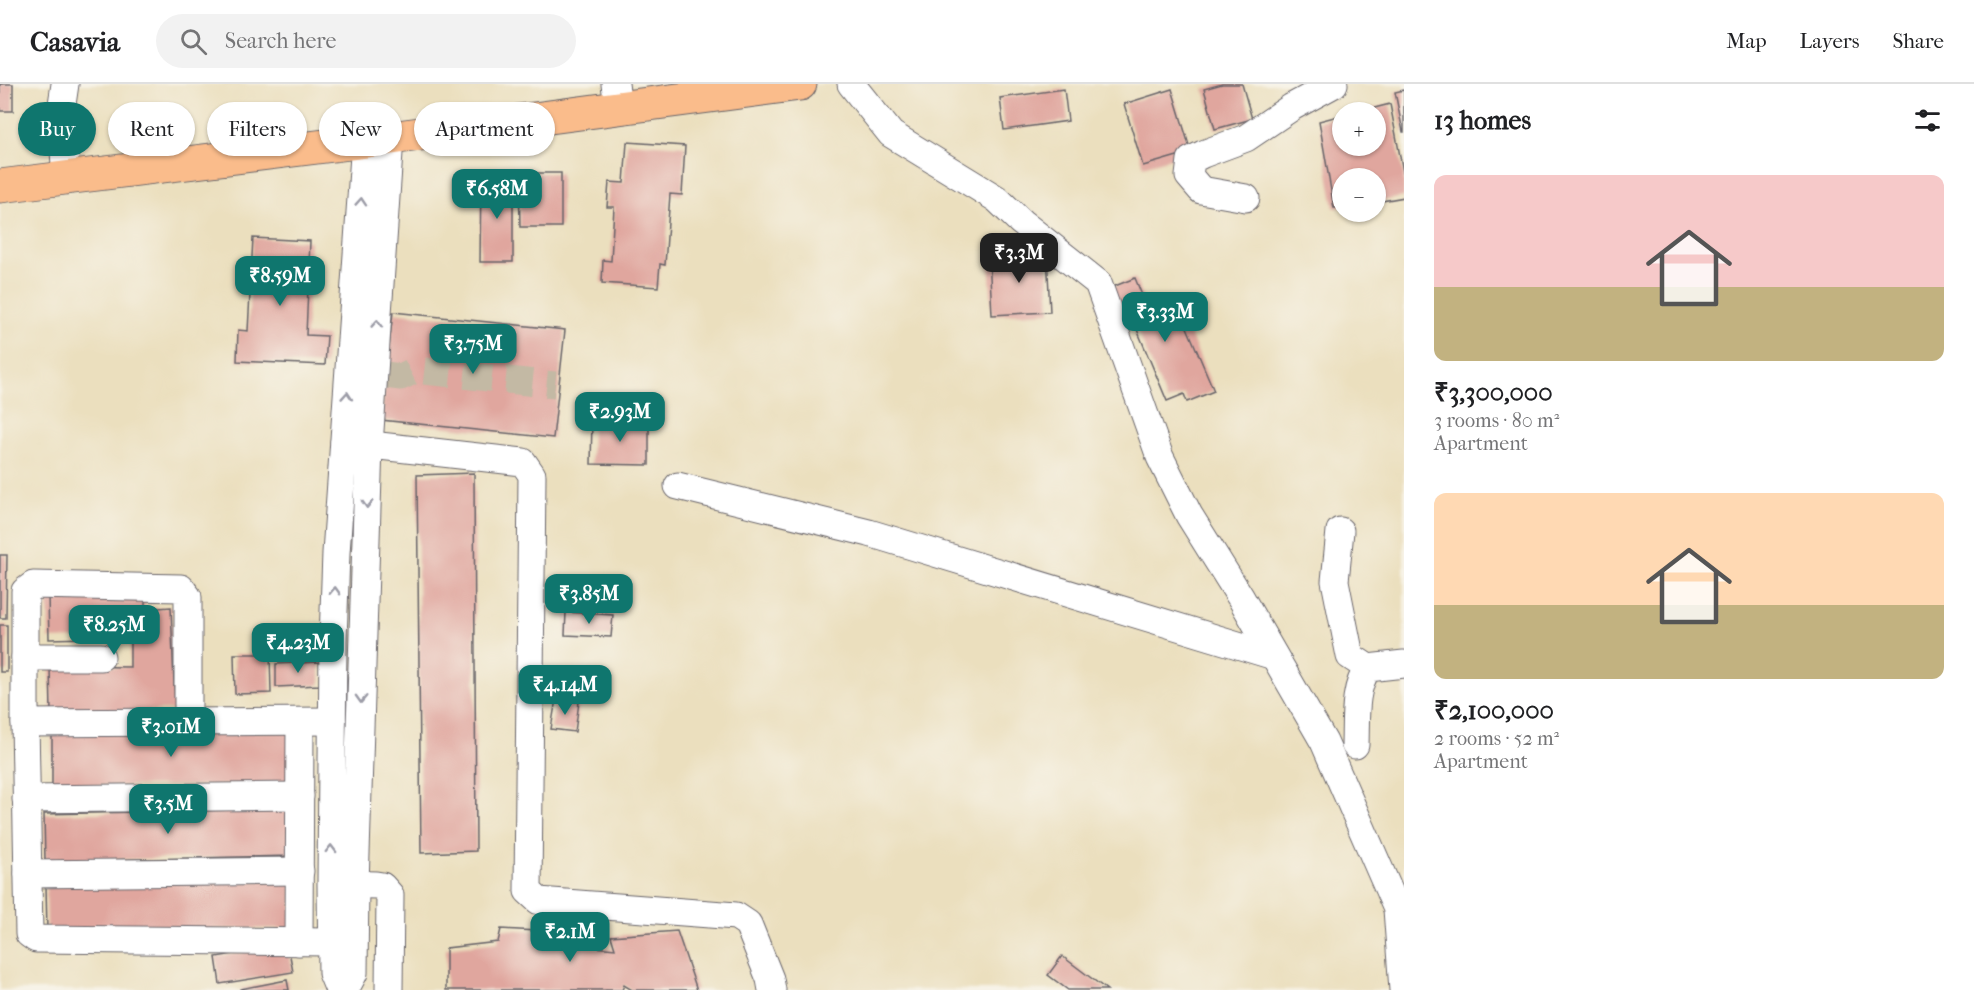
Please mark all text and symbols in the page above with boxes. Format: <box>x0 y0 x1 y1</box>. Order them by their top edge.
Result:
search box <box>156 14 576 68</box>
text: Casavia <box>30 25 120 58</box>
icon: search <box>177 25 210 58</box>
text: Search here <box>225 28 336 54</box>
text: Map <box>1726 29 1767 53</box>
text: Layers <box>1800 29 1859 53</box>
text: Share <box>1892 29 1944 53</box>
chip: Buy <box>18 102 96 156</box>
chip: Rent <box>108 102 195 156</box>
chip: Filters <box>207 102 307 156</box>
chip: New <box>319 102 402 156</box>
chip: Apartment <box>414 102 555 156</box>
map controls <box>1332 102 1386 222</box>
button: + <box>1332 102 1386 156</box>
icon: filters <box>1911 104 1944 137</box>
text: 13 homes <box>1434 105 1531 136</box>
button: − <box>1332 168 1386 222</box>
pin: ₹6.58M <box>448 169 546 220</box>
text: ₹6.58M <box>466 177 528 200</box>
one-way arrow <box>354 197 367 206</box>
icon: home <box>1635 214 1743 322</box>
pin: ₹3.3M <box>977 233 1061 284</box>
text: ₹3.3M <box>994 241 1044 264</box>
pin: ₹8.59M <box>231 256 329 307</box>
text: ₹8.59M <box>249 264 311 287</box>
pin: ₹3.33M <box>1116 292 1214 343</box>
text: ₹3.33M <box>1136 300 1194 323</box>
one-way arrow <box>371 320 384 329</box>
pin: ₹3.75M <box>424 324 522 375</box>
text: ₹3.75M <box>444 332 502 355</box>
text: ₹3,300,000 <box>1434 377 1553 408</box>
one-way arrow <box>341 392 354 401</box>
pin: ₹2.93M <box>571 392 669 443</box>
text: ₹2.93M <box>589 400 651 423</box>
text: 3 rooms · 80 m² <box>1434 409 1559 432</box>
text: Apartment <box>1434 432 1528 455</box>
one-way arrow <box>361 499 373 508</box>
icon: home <box>1635 532 1743 640</box>
pin: ₹3.85M <box>540 574 638 625</box>
text: ₹3.85M <box>559 582 619 605</box>
one-way arrow <box>329 587 342 596</box>
pin: ₹8.25M <box>65 605 163 656</box>
text: ₹8.25M <box>83 613 145 636</box>
pin: ₹4.23M <box>249 623 347 674</box>
text: ₹4.23M <box>266 631 330 654</box>
pin: ₹4.14M <box>516 665 614 716</box>
text: ₹4.14M <box>533 673 597 696</box>
one-way arrow <box>354 694 367 703</box>
text: ₹2,100,000 <box>1434 695 1554 726</box>
pin: ₹3.01M <box>122 707 220 758</box>
text: ₹3.01M <box>141 715 201 738</box>
text: 2 rooms · 52 m² <box>1434 727 1559 750</box>
text: Apartment <box>1434 750 1528 773</box>
pin: ₹3.5M <box>126 784 210 835</box>
text: ₹3.5M <box>143 792 193 815</box>
one-way arrow <box>325 844 337 853</box>
pin: ₹2.1M <box>528 912 612 963</box>
text: ₹2.1M <box>544 920 596 943</box>

